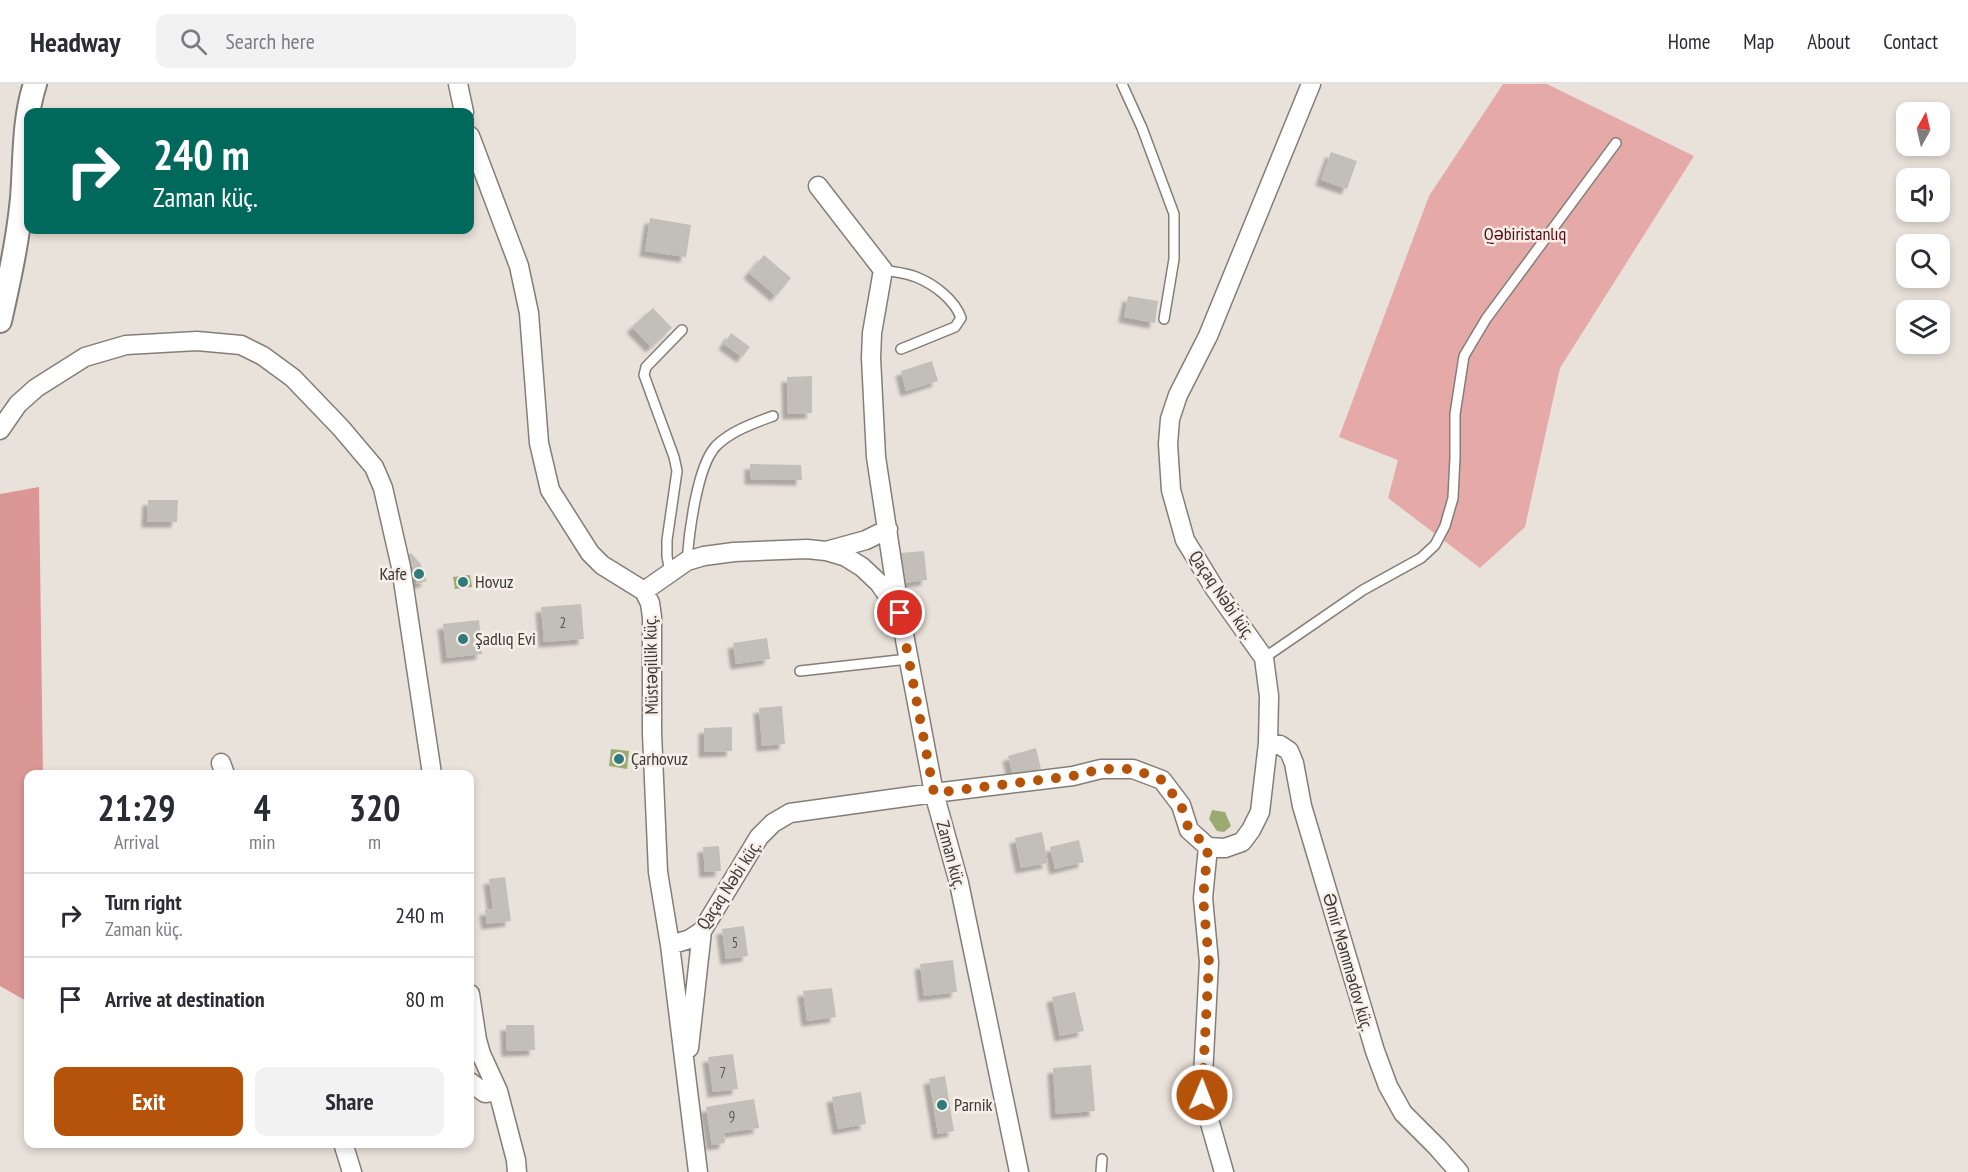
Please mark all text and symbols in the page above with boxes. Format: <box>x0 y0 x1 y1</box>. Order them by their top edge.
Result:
search box <box>156 14 576 68</box>
text: Headway <box>30 23 120 60</box>
icon: search <box>177 25 210 58</box>
text: Search here <box>225 27 315 55</box>
text: Home <box>1668 28 1710 55</box>
text: Map <box>1743 28 1774 55</box>
text: About <box>1807 28 1850 55</box>
text: Contact <box>1883 28 1938 55</box>
north arrow <box>1896 102 1950 156</box>
map controls <box>1896 102 1950 354</box>
text: 240 m <box>153 127 250 182</box>
icon: right <box>54 132 132 210</box>
button: sound <box>1896 168 1950 222</box>
text: Zaman küç. <box>153 180 258 214</box>
park label: Qəbiristanlıq <box>1484 222 1566 245</box>
button: search <box>1896 234 1950 288</box>
button: layers <box>1896 300 1950 354</box>
street label: Qaçaq Nəbi küç. <box>1184 546 1260 643</box>
place label: Kafe <box>379 562 407 585</box>
marker: Kafe <box>412 567 426 581</box>
place label: Hovuz <box>475 570 514 593</box>
marker: Hovuz <box>456 575 470 589</box>
pin <box>874 587 925 638</box>
icon: arrive <box>883 596 916 629</box>
house number: 2 <box>560 613 566 632</box>
street label: Müstəqillik küç. <box>638 615 663 715</box>
place label: Şadlıq Evi <box>475 627 536 650</box>
marker: Şadlıq Evi <box>456 632 470 646</box>
place label: Çarhovuz <box>631 747 688 770</box>
marker: Çarhovuz <box>612 752 626 766</box>
text: 21:29 <box>98 784 175 831</box>
text: 4 <box>253 784 271 831</box>
text: 320 <box>349 784 400 831</box>
street label: Zaman küç. <box>931 818 972 892</box>
text: Arrival <box>114 829 159 855</box>
text: min <box>249 829 275 855</box>
text: m <box>368 829 381 855</box>
street label: Qaçaq Nəbi küç. <box>691 836 766 934</box>
text: Turn right <box>105 888 182 916</box>
street label: Əmir Məmmədov küç. <box>1318 890 1379 1034</box>
icon: right <box>54 899 87 932</box>
text: 240 m <box>395 901 444 929</box>
text: Zaman küç. <box>105 916 183 942</box>
house number: 5 <box>732 933 738 952</box>
icon: arrive <box>54 983 87 1016</box>
text: Arrive at destination <box>105 985 265 1013</box>
text: 80 m <box>405 985 444 1013</box>
house number: 7 <box>720 1063 726 1082</box>
position arrow <box>1170 1063 1234 1127</box>
button: Exit <box>54 1067 243 1136</box>
button: Share <box>255 1067 444 1136</box>
place label: Parnik <box>954 1093 993 1116</box>
marker: Parnik <box>935 1098 949 1112</box>
house number: 9 <box>729 1107 735 1126</box>

